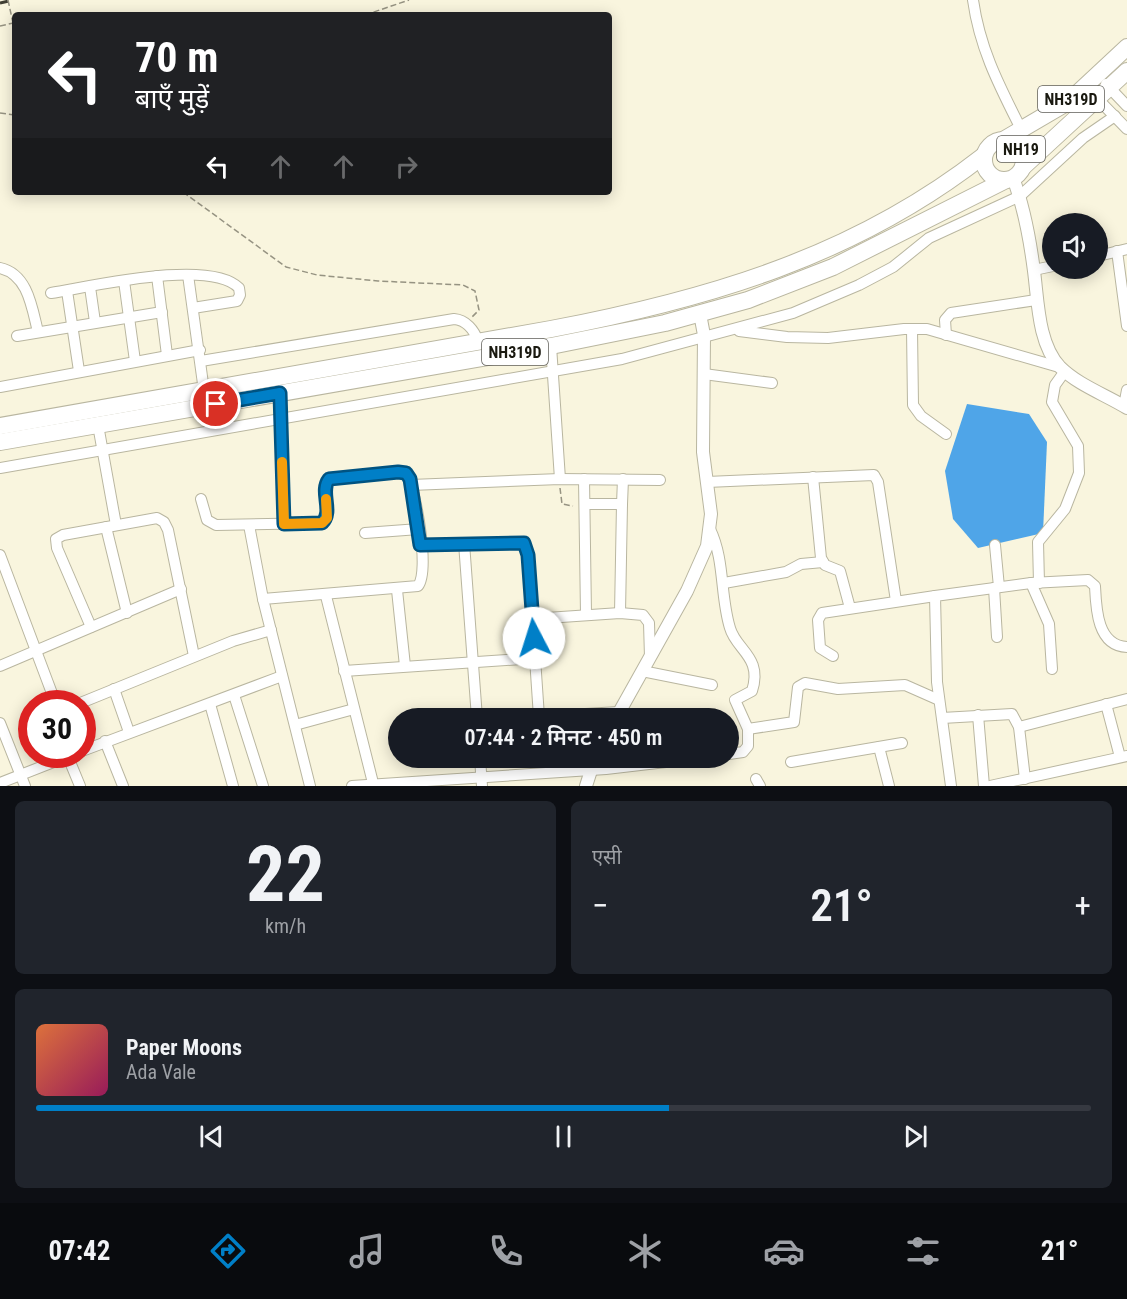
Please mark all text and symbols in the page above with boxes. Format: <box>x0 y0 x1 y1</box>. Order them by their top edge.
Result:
text: 70 m <box>135 33 218 82</box>
icon: left <box>36 36 114 114</box>
text: बाएँ मुड़ें <box>135 83 209 115</box>
road number: NH319D <box>1038 86 1104 112</box>
road number: NH19 <box>997 136 1045 162</box>
icon: left <box>201 150 234 183</box>
icon: ahead <box>264 150 297 183</box>
icon: ahead <box>327 150 360 183</box>
icon: right <box>390 150 423 183</box>
map controls <box>1042 213 1108 279</box>
button: sound <box>1042 213 1108 279</box>
road number: NH319D <box>482 339 548 365</box>
pin <box>190 378 241 429</box>
icon: arrive <box>199 387 232 420</box>
position arrow <box>502 606 566 670</box>
speed limit sign: 30 <box>18 690 96 768</box>
text: 07:44 · 2 मिनट · 450 m <box>465 725 662 750</box>
text: 22 <box>246 829 325 920</box>
text: एसी <box>592 845 622 869</box>
text: 21° <box>810 879 873 932</box>
text: − <box>592 886 609 925</box>
text: + <box>1075 886 1091 925</box>
text: km/h <box>265 914 306 938</box>
text: Paper Moons <box>126 1035 242 1060</box>
text: Ada Vale <box>126 1060 196 1084</box>
icon: previous <box>195 1120 228 1153</box>
icon: pause <box>547 1120 580 1153</box>
icon: next <box>899 1120 932 1153</box>
icon: directions <box>207 1230 249 1272</box>
icon: music <box>346 1230 388 1272</box>
icon: phone <box>485 1230 527 1272</box>
icon: climate <box>624 1230 666 1272</box>
icon: car <box>763 1230 805 1272</box>
icon: filters <box>902 1230 944 1272</box>
text: 07:42 <box>48 1235 110 1267</box>
text: 21° <box>1041 1235 1078 1267</box>

